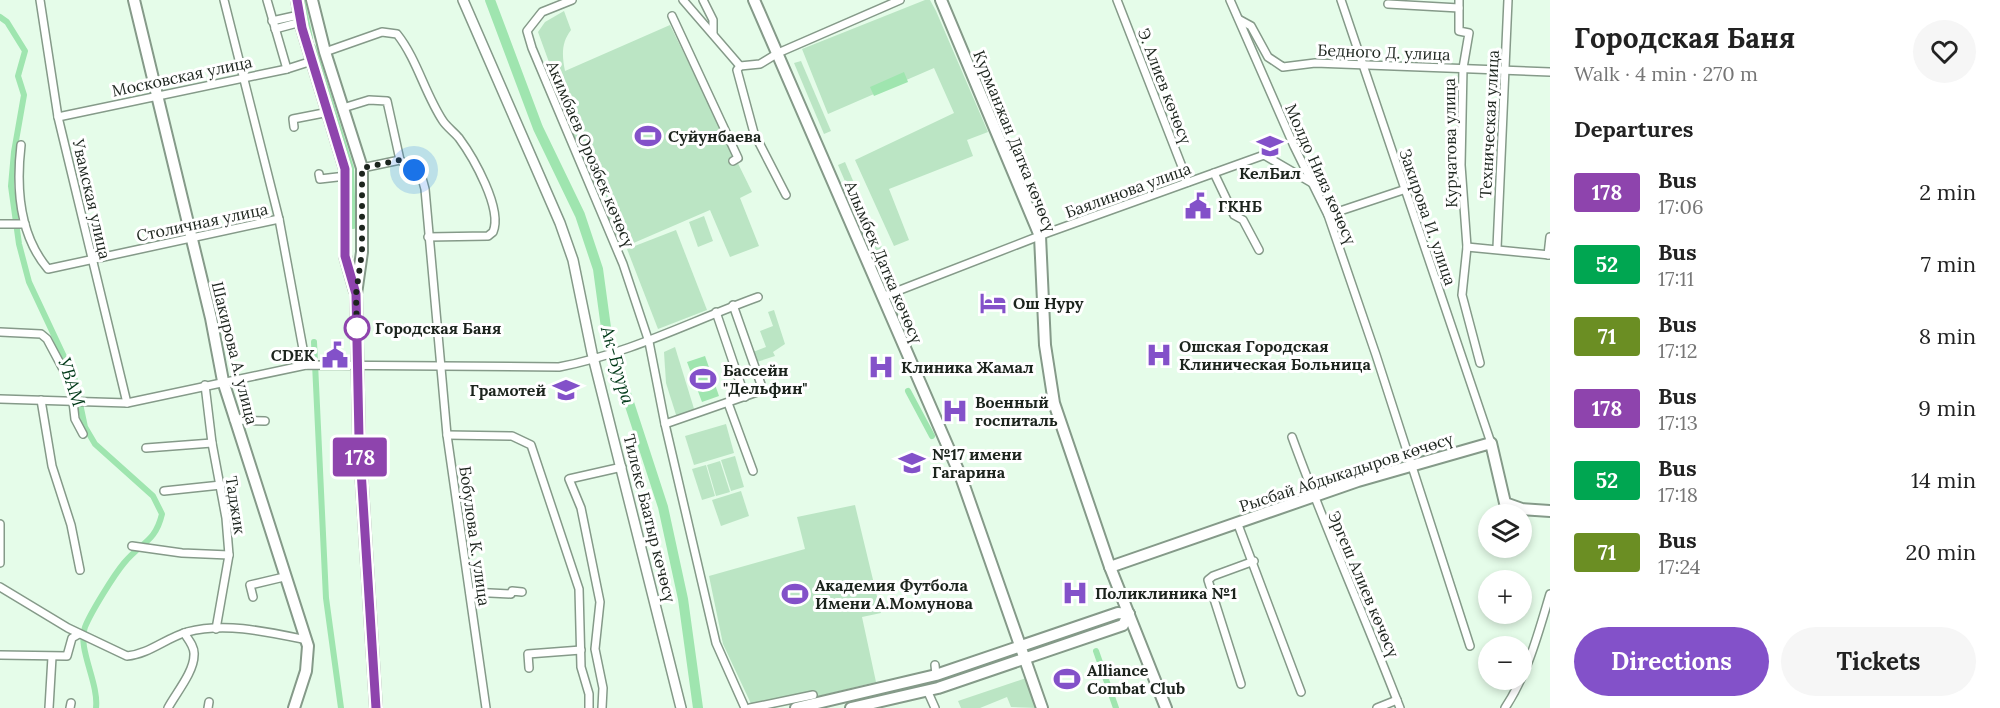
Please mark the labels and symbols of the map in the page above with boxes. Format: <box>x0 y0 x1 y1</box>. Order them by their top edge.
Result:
street label: Э. Алиев көчөсү <box>1134 25 1197 148</box>
street label: Бедного Д. улица <box>1317 40 1451 64</box>
street label: Курманжан Датка көчөсү <box>969 47 1061 236</box>
street label: Техническая улица <box>1475 49 1503 199</box>
street label: Московская улица <box>110 51 254 101</box>
street label: Акимбаев Орозбек көчөсү <box>542 57 640 251</box>
street label: Курчатова улица <box>1439 78 1461 208</box>
street label: Молдо Нияз көчөсү <box>1281 101 1361 248</box>
sports icon: Суйунбаева <box>633 121 663 151</box>
place label: Суйунбаева <box>668 126 762 146</box>
school or university icon: КелБил <box>1255 131 1285 161</box>
street label: Увамская улица <box>68 136 116 261</box>
street label: Закирова И. улица <box>1395 146 1461 288</box>
your location <box>399 155 429 185</box>
street label: Баялинова улица <box>1062 158 1194 222</box>
place label: КелБил <box>1239 163 1301 183</box>
street label: Алымбек Датка көчөсү <box>840 177 928 347</box>
public building icon: ГКНБ <box>1183 191 1213 221</box>
place label: ГКНБ <box>1218 196 1262 216</box>
street label: Столичная улица <box>134 198 270 246</box>
street label: Шакирова А. улица <box>208 279 262 427</box>
hotel icon: Ош Нуру <box>978 288 1008 318</box>
place label: Ош Нуру <box>1013 293 1084 313</box>
marker: Городская Баня <box>344 315 370 341</box>
place label: Городская Баня <box>375 318 501 338</box>
water label: Ак-Буура <box>596 322 640 407</box>
place label: Ошская Городская Клиническая Больница <box>1179 336 1371 374</box>
public building icon: CDEK <box>320 340 350 370</box>
hospital icon: Ошская Городская Клиническая Больница <box>1144 340 1174 370</box>
place label: CDEK <box>271 345 316 365</box>
hospital icon: Клиника Жамал <box>866 352 896 382</box>
water label: УВАМ <box>53 355 91 409</box>
place label: Клиника Жамал <box>901 357 1034 377</box>
place label: Бассейн "Дельфин" <box>723 360 807 398</box>
sports icon: Бассейн "Дельфин" <box>688 364 718 394</box>
school or university icon: Грамотей <box>551 375 581 405</box>
place label: Грамотей <box>470 380 546 400</box>
place label: Военный госпиталь <box>975 392 1058 430</box>
hospital icon: Военный госпиталь <box>940 396 970 426</box>
street label: Рысбай Абдыкадыров көчөсү <box>1237 428 1456 516</box>
street label: Тилеке Баатыр көчөсү <box>619 432 681 605</box>
line badge: 178 <box>326 438 394 476</box>
place label: №17 имени Гагарина <box>932 444 1023 482</box>
school or university icon: №17 имени Гагарина <box>897 448 927 478</box>
street label: Бобулова К. улица <box>455 465 495 607</box>
street label: Таджик <box>222 474 251 536</box>
street label: Эргеш Алиев көчөсү <box>1324 508 1404 661</box>
place label: Академия Футбола Имени А.Момунова <box>815 575 974 613</box>
hospital icon: Поликлиника №1 <box>1060 578 1090 608</box>
sports icon: Академия Футбола Имени А.Момунова <box>780 579 810 609</box>
place label: Поликлиника №1 <box>1095 583 1237 603</box>
place label: Alliance Combat Club <box>1087 660 1185 698</box>
sports icon: Alliance Combat Club <box>1052 664 1082 694</box>

